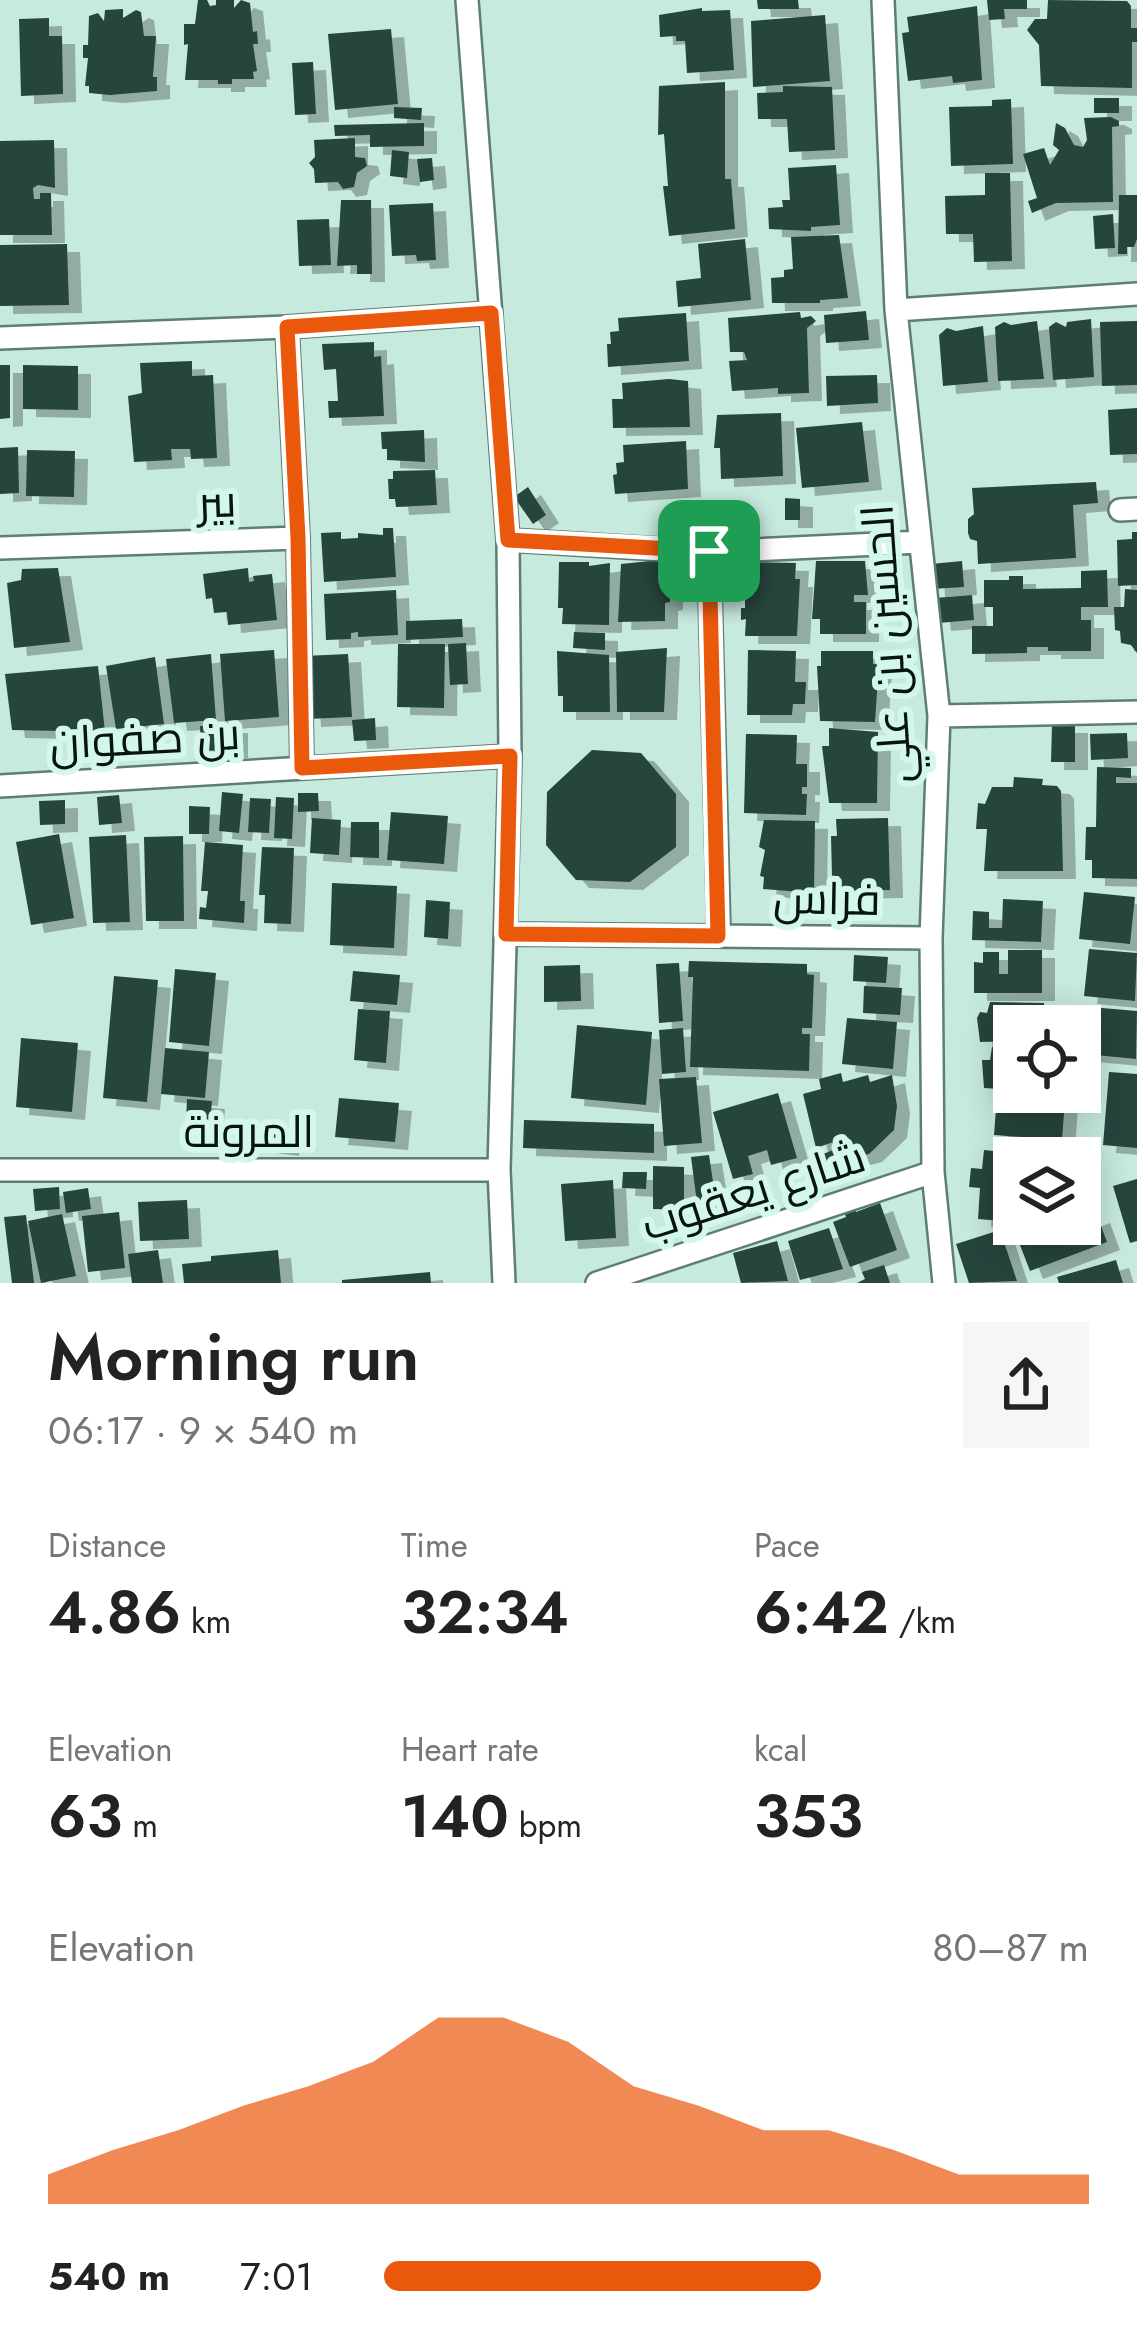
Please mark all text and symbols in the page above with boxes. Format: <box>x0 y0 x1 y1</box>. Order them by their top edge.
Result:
street label: بير <box>194 468 238 535</box>
pin <box>658 500 760 602</box>
street label: الحسين بن علي <box>844 502 932 786</box>
icon: arrive <box>676 518 742 584</box>
street label: بن صفوان <box>48 701 242 776</box>
street label: فراس <box>773 865 881 932</box>
map controls <box>993 1005 1101 1245</box>
button: locate <box>993 1005 1101 1113</box>
street label: المرونة <box>184 1099 314 1164</box>
street label: شارع يعقوب <box>633 1124 873 1257</box>
button: layers <box>993 1137 1101 1245</box>
text: Morning run <box>48 1309 419 1405</box>
button: share <box>963 1322 1089 1448</box>
text: 06:17 · 9 × 540 m <box>48 1402 358 1459</box>
text: Distance <box>48 1522 166 1569</box>
text: Time <box>401 1522 468 1569</box>
text: Pace <box>754 1522 820 1569</box>
text: 4.86 <box>48 1569 181 1656</box>
text: 32:34 <box>401 1569 569 1656</box>
text: 6:42 <box>754 1569 889 1656</box>
text: km <box>181 1598 231 1645</box>
text: /km <box>889 1598 956 1645</box>
text: Elevation <box>48 1726 172 1773</box>
text: Heart rate <box>401 1726 539 1773</box>
text: kcal <box>754 1726 807 1773</box>
text: 63 <box>48 1773 122 1860</box>
text: 140 <box>401 1773 509 1860</box>
text: 353 <box>754 1773 863 1860</box>
text: m <box>122 1802 158 1849</box>
text: bpm <box>509 1802 582 1849</box>
text: Elevation <box>48 1919 195 1976</box>
text: 80–87 m <box>932 1919 1089 1976</box>
text: 540 m <box>48 2248 170 2305</box>
text: 7:01 <box>240 2248 313 2305</box>

